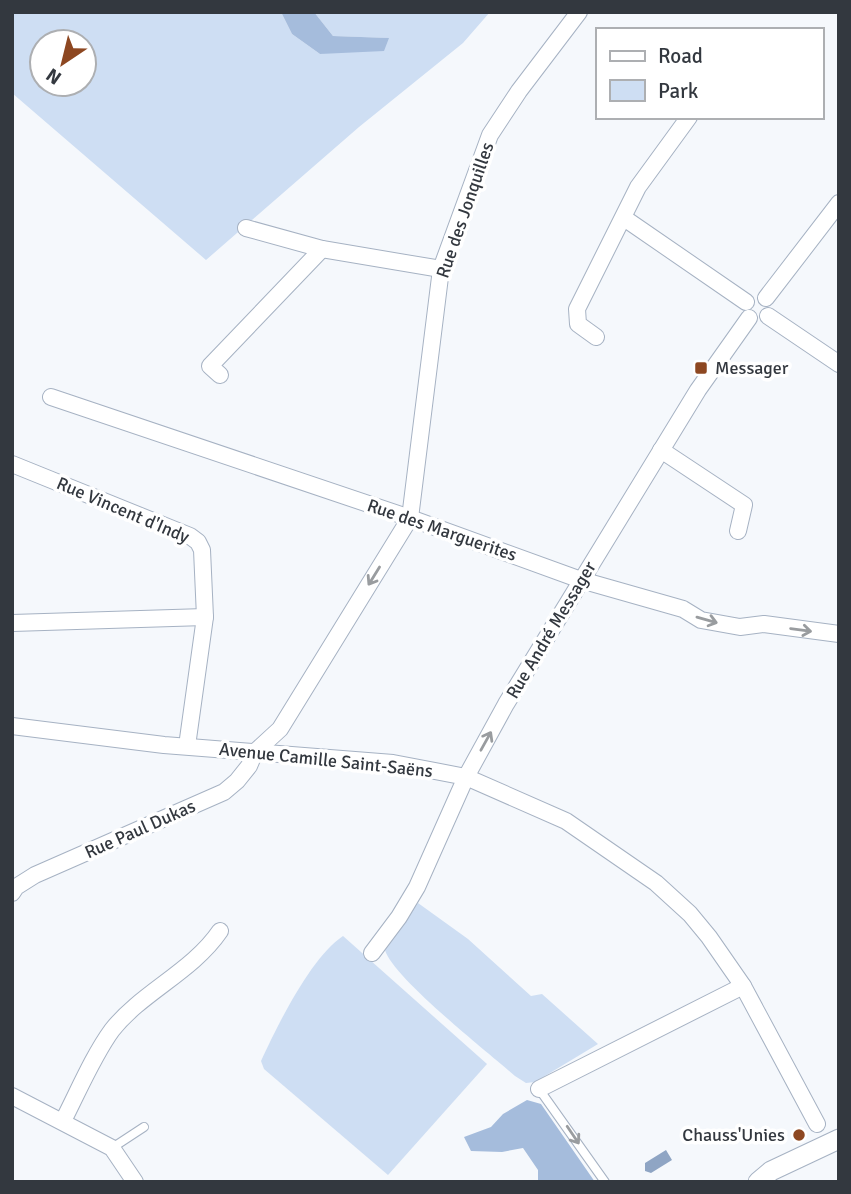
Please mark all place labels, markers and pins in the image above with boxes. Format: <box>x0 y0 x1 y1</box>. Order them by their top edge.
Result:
place label: Messager <box>715 357 789 379</box>
marker: Messager <box>693 360 709 376</box>
place label: Chauss'Unies <box>682 1124 785 1146</box>
marker: Chauss'Unies <box>791 1127 807 1143</box>

